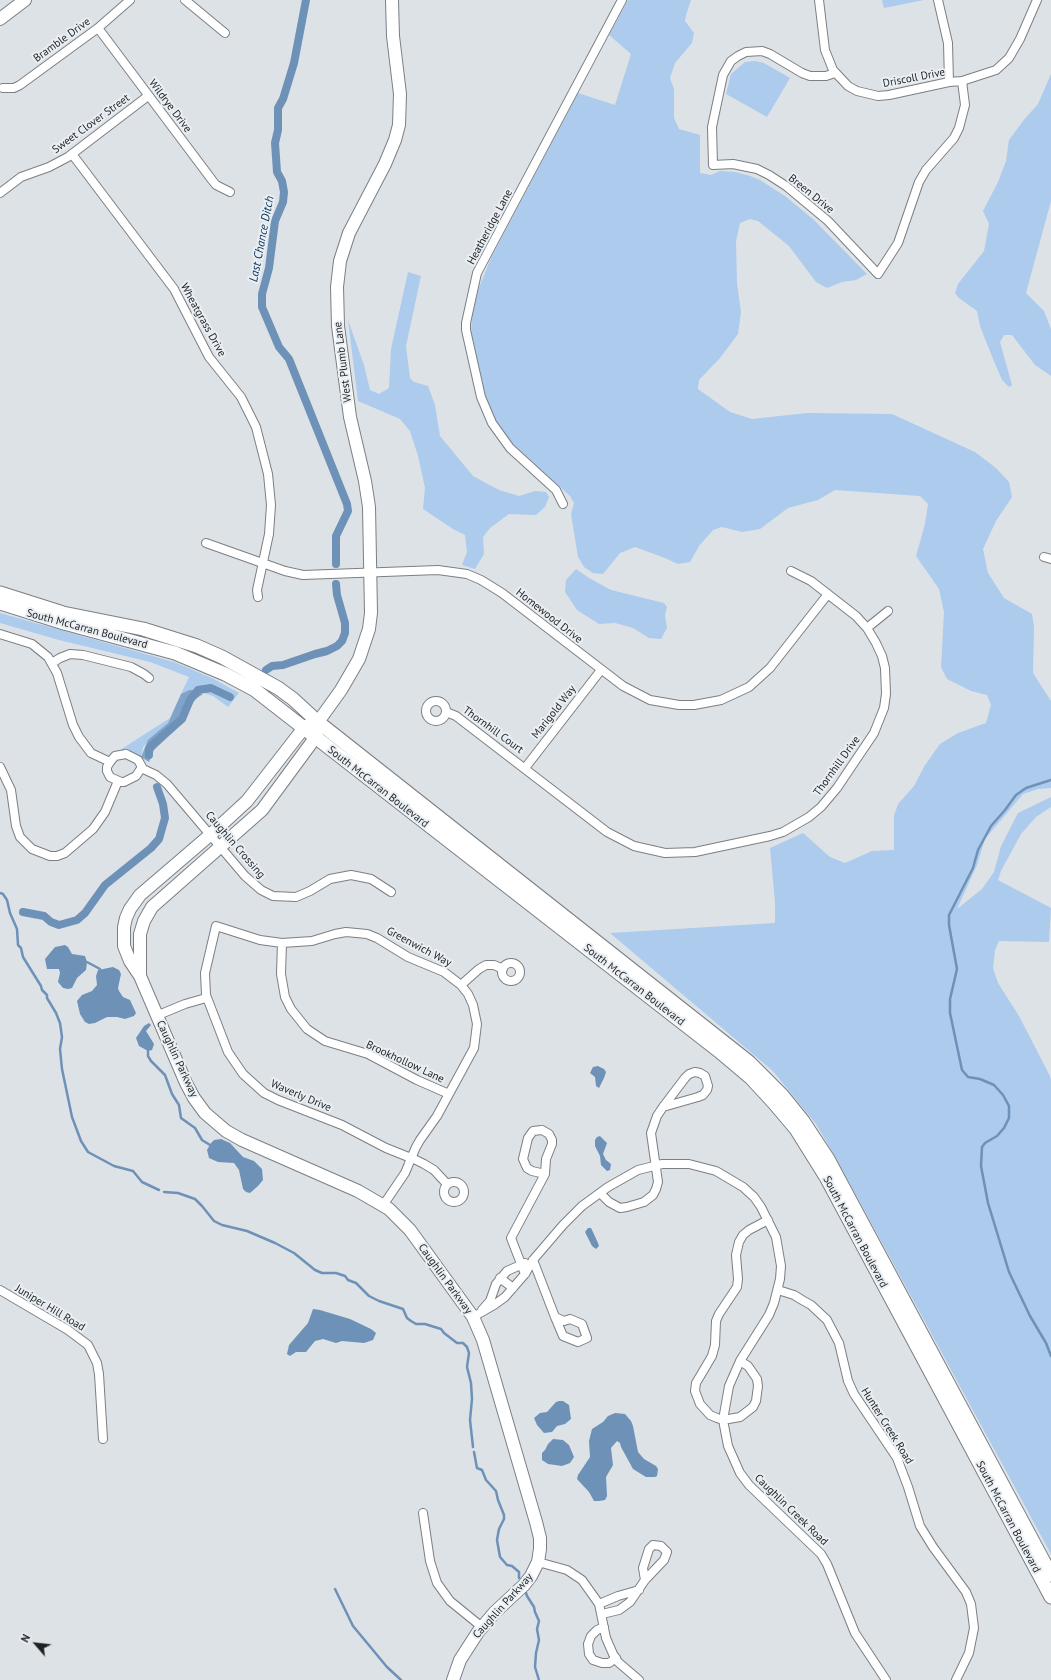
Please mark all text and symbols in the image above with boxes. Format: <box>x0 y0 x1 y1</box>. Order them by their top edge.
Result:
street label: Bramble Drive <box>31 15 93 65</box>
street label: Driscoll Drive <box>882 65 946 91</box>
street label: Wildrye Drive <box>146 77 194 135</box>
street label: Sweet Clover Street <box>50 92 132 156</box>
street label: Breen Drive <box>786 172 836 216</box>
street label: Heatheridge Lane <box>465 187 515 267</box>
water label: Last Chance Ditch <box>247 195 277 283</box>
street label: Wheatgrass Drive <box>177 281 229 359</box>
street label: West Plumb Lane <box>332 321 354 403</box>
street label: Homewood Drive <box>513 586 585 646</box>
street label: South McCarran Boulevard <box>25 606 149 652</box>
street label: Marigold Way <box>529 683 579 741</box>
street label: Thornhill Court <box>460 704 526 756</box>
street label: Thornhill Drive <box>811 734 863 798</box>
street label: South McCarran Boulevard <box>325 743 431 831</box>
street label: Caughlin Crossing <box>202 809 268 881</box>
street label: Greenwich Way <box>384 924 454 970</box>
street label: South McCarran Boulevard <box>581 941 687 1029</box>
street label: Caughlin Parkway <box>153 1018 201 1100</box>
street label: Brookhollow Lane <box>364 1038 446 1086</box>
street label: Waverly Drive <box>269 1077 333 1115</box>
street label: South McCarran Boulevard <box>820 1174 890 1290</box>
street label: Caughlin Parkway <box>415 1241 475 1317</box>
street label: Juniper Hill Road <box>13 1282 87 1334</box>
street label: Hunter Creek Road <box>858 1385 916 1467</box>
street label: South McCarran Boulevard <box>973 1459 1043 1575</box>
street label: Caughlin Creek Road <box>752 1472 830 1548</box>
street label: Caughlin Parkway <box>470 1571 536 1641</box>
north arrow <box>16 1624 56 1664</box>
text: N <box>18 1632 33 1645</box>

